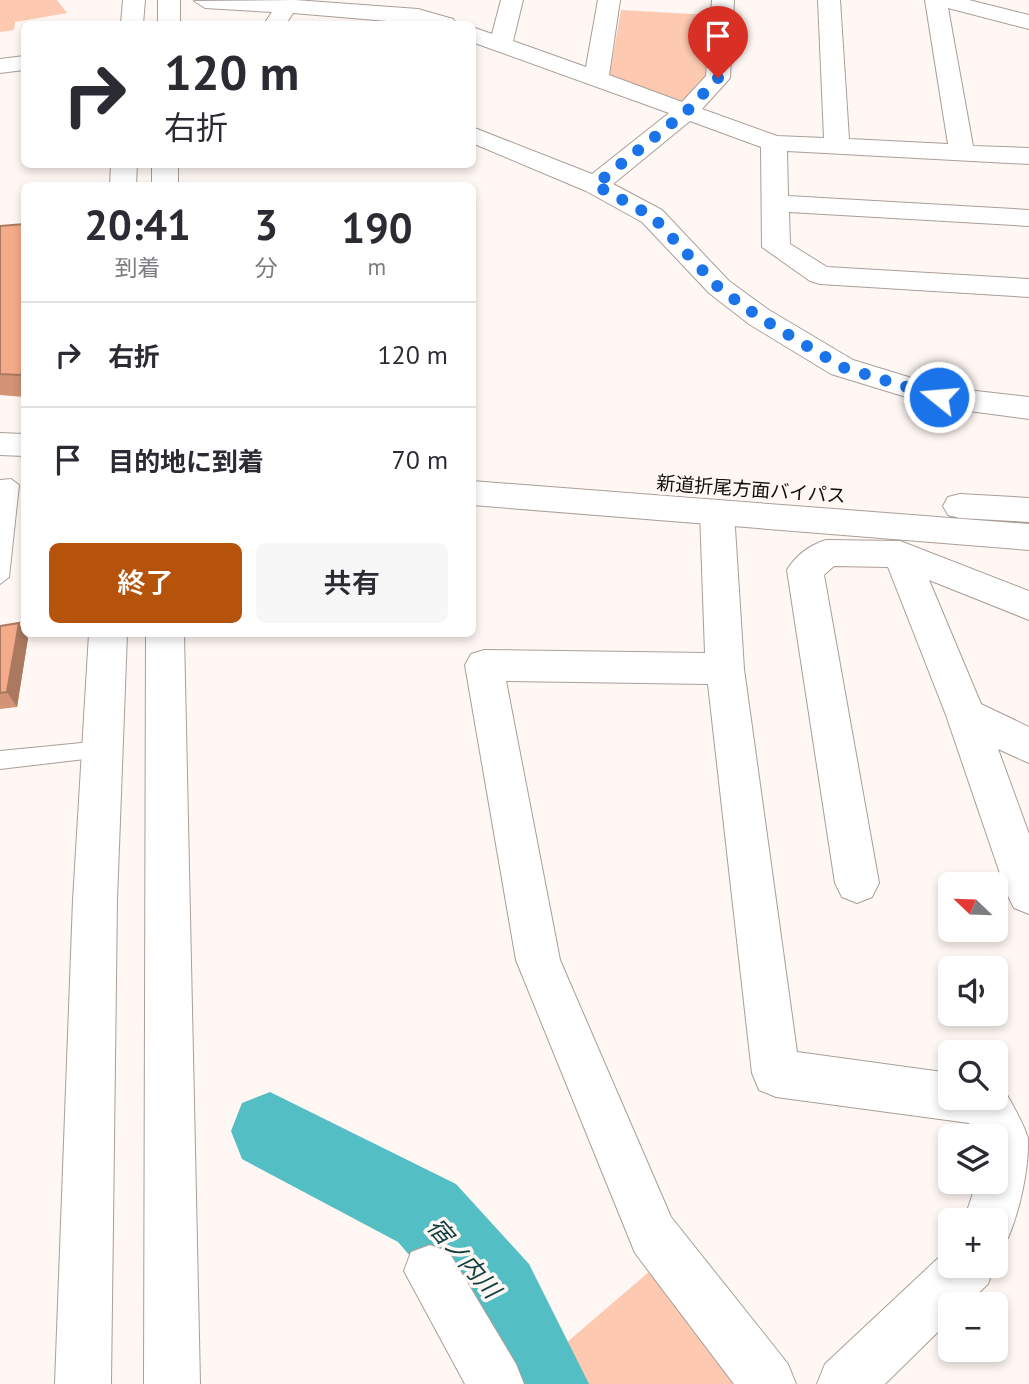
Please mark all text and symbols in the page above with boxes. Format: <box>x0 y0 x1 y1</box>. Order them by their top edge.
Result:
pin <box>688 6 748 78</box>
icon: arrive <box>699 17 737 55</box>
text: 120 m <box>164 40 299 104</box>
icon: right <box>49 49 140 140</box>
text: 右折 <box>164 106 228 148</box>
text: 20:41 <box>84 197 191 252</box>
text: 3 <box>254 197 278 252</box>
text: 190 <box>341 200 413 255</box>
text: m <box>368 252 386 281</box>
text: 到着 <box>115 253 161 282</box>
text: 分 <box>255 253 278 282</box>
icon: right <box>49 336 87 374</box>
text: 120 m <box>377 338 448 371</box>
text: 右折 <box>108 340 160 373</box>
position arrow <box>902 360 976 434</box>
icon: arrive <box>49 441 87 479</box>
text: 70 m <box>392 443 448 476</box>
text: 目的地に到着 <box>108 445 264 478</box>
street label: 新道折尾方面バイパス <box>656 470 846 508</box>
button: 終了 <box>49 543 242 623</box>
button: 共有 <box>256 543 448 623</box>
north arrow <box>938 872 1008 942</box>
map controls <box>938 872 1008 1362</box>
button: sound <box>938 956 1008 1026</box>
button: search <box>938 1040 1008 1110</box>
button: layers <box>938 1124 1008 1194</box>
button: + <box>938 1208 1008 1278</box>
water label: 宿ノ内川 <box>421 1212 509 1307</box>
button: − <box>938 1292 1008 1362</box>

